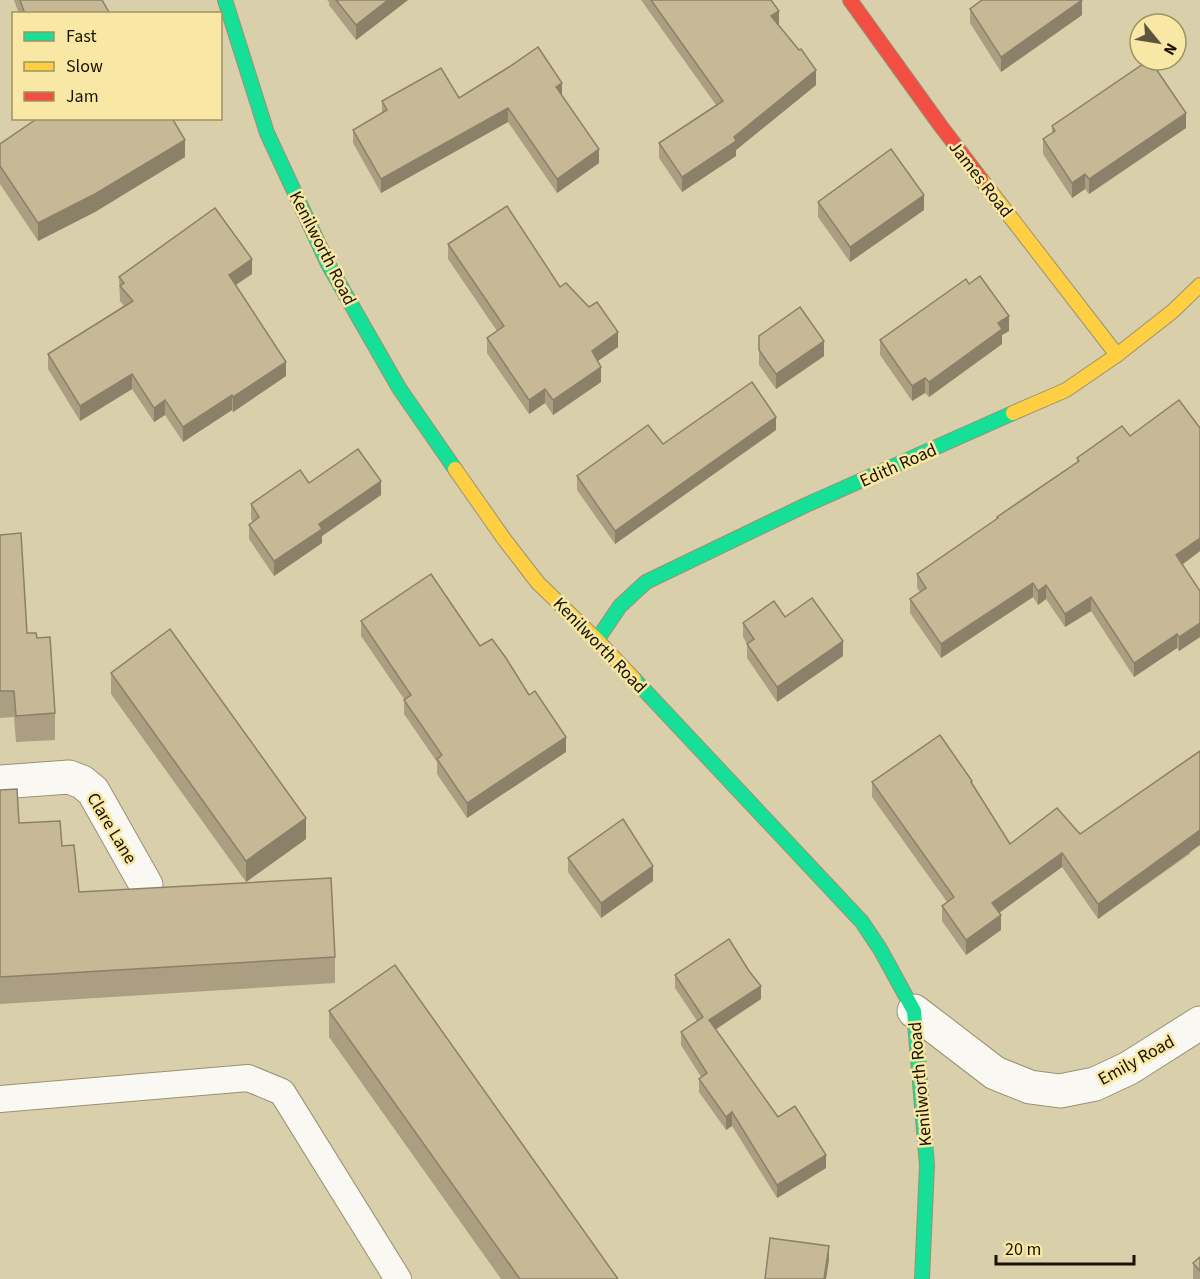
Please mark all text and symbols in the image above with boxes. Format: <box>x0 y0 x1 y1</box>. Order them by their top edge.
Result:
legend <box>12 12 222 120</box>
north arrow <box>1128 12 1188 72</box>
text: Fast <box>66 24 97 49</box>
text: N <box>1158 39 1182 59</box>
text: Slow <box>66 54 103 79</box>
text: Jam <box>66 84 99 109</box>
street label: James Road <box>943 136 1019 223</box>
street label: Kenilworth Road <box>283 187 362 310</box>
street label: Edith Road <box>856 437 941 494</box>
street label: Kenilworth Road <box>547 592 652 699</box>
street label: Clare Lane <box>80 788 143 869</box>
street label: Kenilworth Road <box>903 1021 938 1147</box>
street label: Emily Road <box>1093 1029 1179 1092</box>
scale bar <box>996 1228 1134 1266</box>
text: 20 m <box>1005 1237 1041 1262</box>

